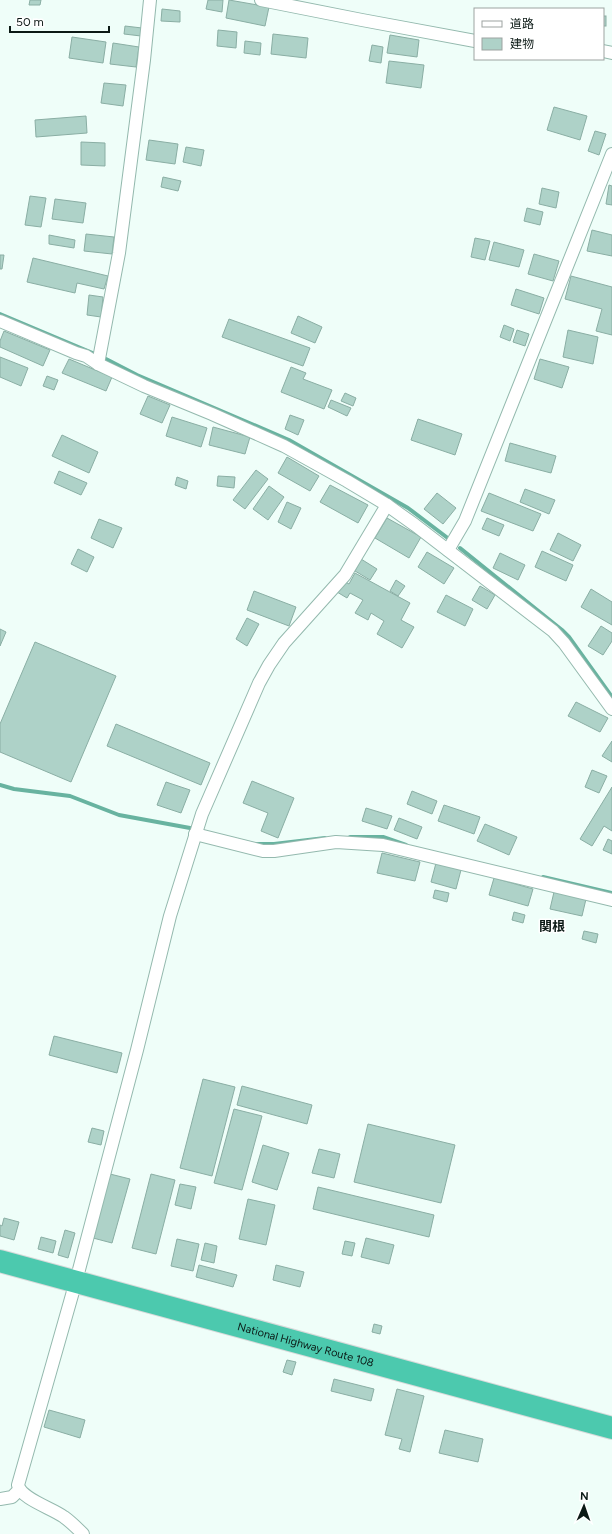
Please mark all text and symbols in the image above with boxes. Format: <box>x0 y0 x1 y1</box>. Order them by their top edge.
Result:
scale bar <box>10 8 109 34</box>
legend <box>474 8 604 60</box>
text: 50 m <box>16 15 44 29</box>
text: 道路 <box>510 17 534 31</box>
text: 建物 <box>510 37 534 51</box>
district label: 関根 <box>539 919 565 934</box>
street label: National Highway Route 108 <box>236 1320 376 1369</box>
north arrow <box>564 1486 604 1526</box>
text: N <box>580 1490 589 1503</box>

